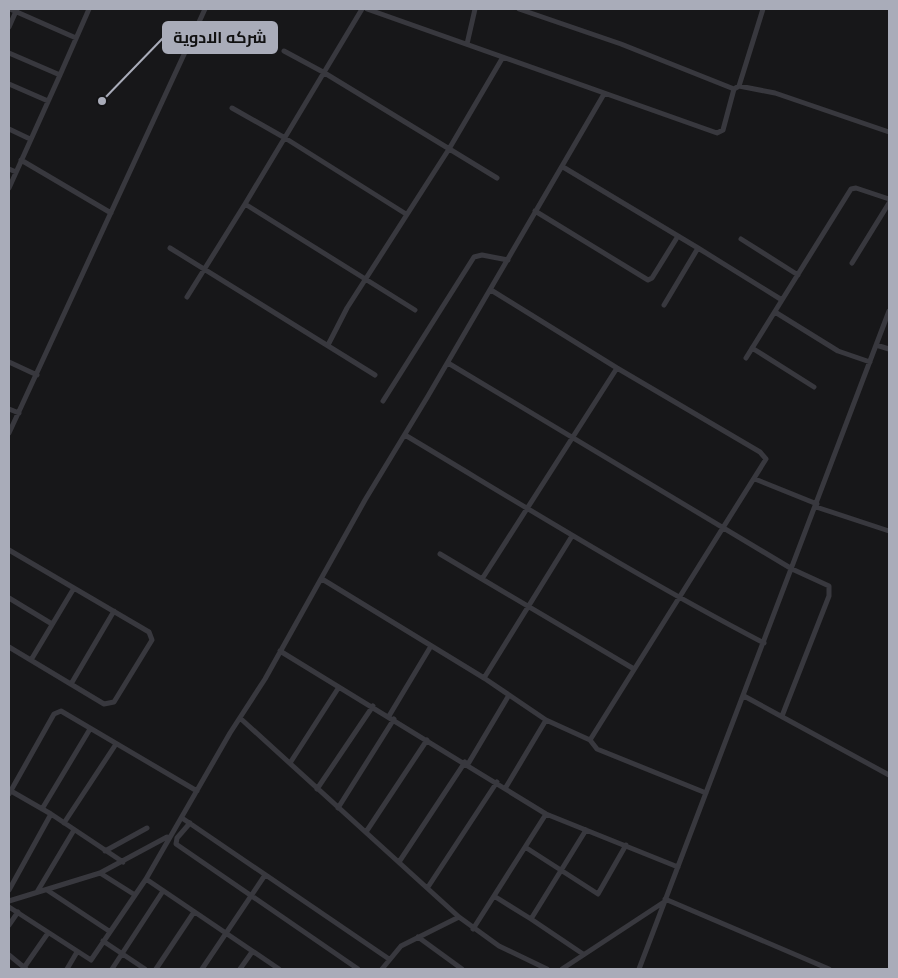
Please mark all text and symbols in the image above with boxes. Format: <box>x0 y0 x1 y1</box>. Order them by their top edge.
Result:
callout: شركه الادوية <box>163 22 277 53</box>
text: شركه الادوية <box>173 27 267 47</box>

